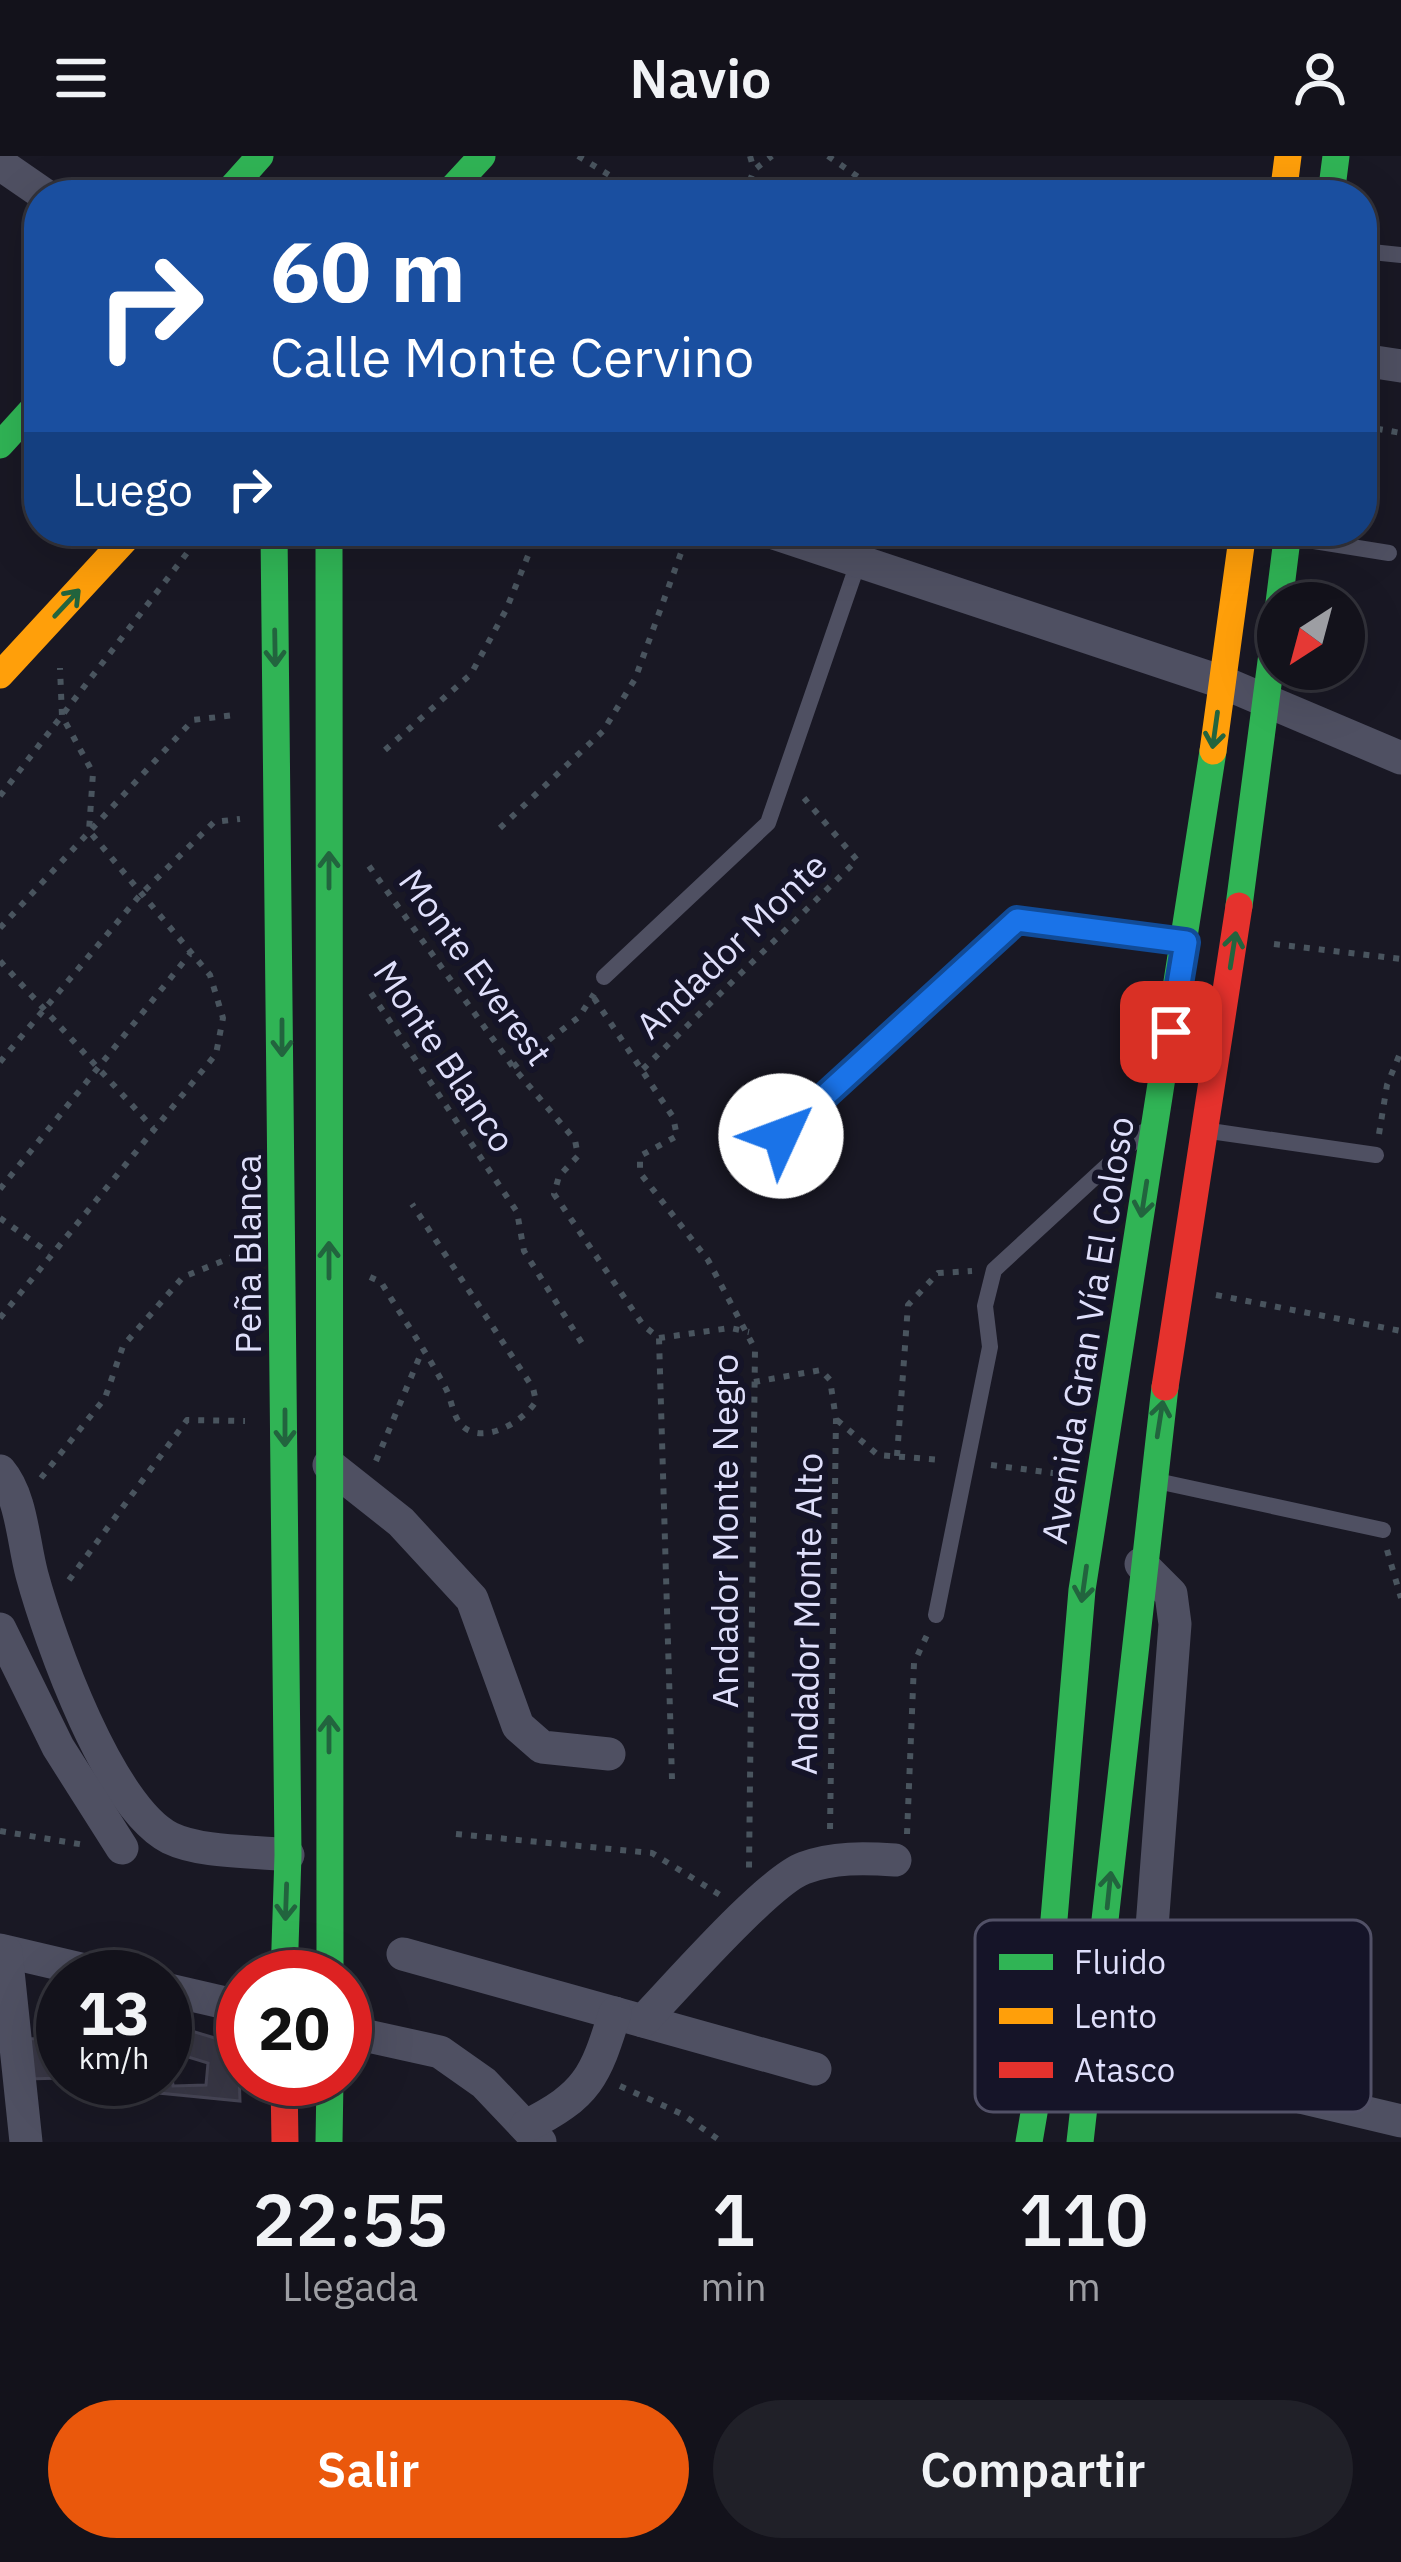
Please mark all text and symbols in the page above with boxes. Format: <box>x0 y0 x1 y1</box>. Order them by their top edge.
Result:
text: Navio <box>629 43 772 113</box>
icon: menu <box>48 45 114 111</box>
icon: person <box>1287 45 1353 111</box>
text: 60 m <box>270 216 466 325</box>
icon: right <box>72 228 228 384</box>
text: Calle Monte Cervino <box>270 322 754 392</box>
icon: right <box>217 456 283 522</box>
text: Luego <box>72 460 193 518</box>
north arrow <box>1257 582 1365 690</box>
map controls <box>1257 582 1365 690</box>
one-way arrow <box>52 589 80 619</box>
one-way arrow <box>264 628 287 667</box>
one-way arrow <box>1203 710 1226 749</box>
street label: Andador Monte <box>625 842 837 1048</box>
one-way arrow <box>318 851 340 890</box>
street label: Monte Everest <box>389 860 563 1074</box>
one-way arrow <box>1222 932 1245 971</box>
street label: Monte Blanco <box>364 951 526 1161</box>
pin <box>1120 981 1222 1083</box>
icon: arrive <box>1138 999 1204 1065</box>
one-way arrow <box>270 1018 293 1057</box>
position arrow <box>718 1073 844 1199</box>
street label: Avenida Gran Vía El Coloso <box>1030 1113 1144 1547</box>
street label: Peña Blanca <box>224 1154 271 1354</box>
one-way arrow <box>1131 1178 1154 1217</box>
one-way arrow <box>318 1241 340 1280</box>
street label: Andador Monte Negro <box>701 1354 748 1708</box>
one-way arrow <box>1149 1400 1172 1439</box>
one-way arrow <box>274 1408 296 1447</box>
street label: Andador Monte Alto <box>780 1452 832 1776</box>
one-way arrow <box>1072 1564 1095 1603</box>
one-way arrow <box>318 1715 340 1754</box>
one-way arrow <box>1098 1871 1121 1910</box>
one-way arrow <box>275 1882 298 1921</box>
legend <box>975 1920 1371 2112</box>
text: Fluido <box>1074 1940 1166 1983</box>
speed limit sign: 20 <box>216 1950 372 2106</box>
text: 13 <box>78 1973 150 2052</box>
text: Lento <box>1074 1994 1157 2037</box>
text: km/h <box>79 2038 149 2077</box>
text: Atasco <box>1074 2048 1175 2091</box>
text: 22:55 <box>252 2172 448 2266</box>
text: 1 <box>712 2172 755 2266</box>
text: 110 <box>1019 2172 1149 2266</box>
text: Llegada <box>282 2261 418 2312</box>
text: min <box>701 2261 767 2312</box>
text: m <box>1067 2261 1101 2312</box>
button: Salir <box>48 2400 689 2538</box>
button: Compartir <box>713 2400 1353 2538</box>

